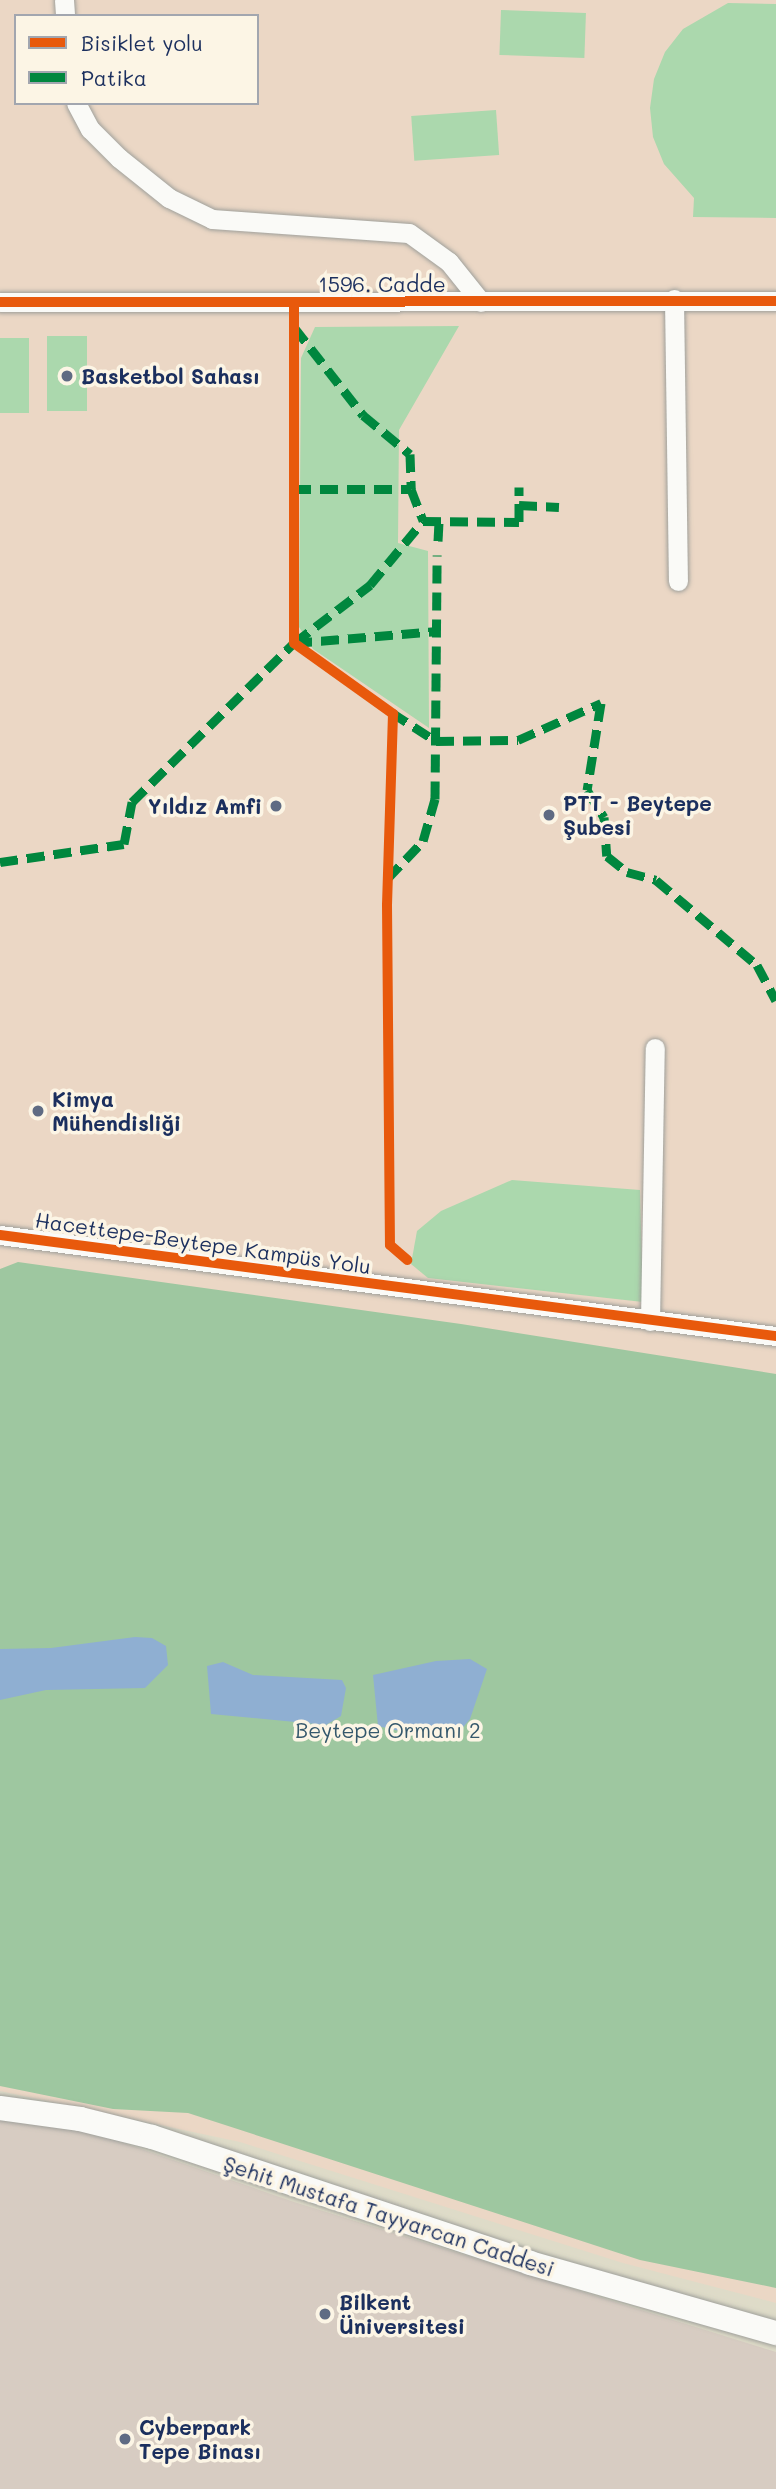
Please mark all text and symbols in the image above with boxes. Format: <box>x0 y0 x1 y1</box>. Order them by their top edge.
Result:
legend <box>14 14 259 105</box>
text: Bisiklet yolu <box>81 29 203 56</box>
text: Patika <box>81 64 147 91</box>
street label: 1596. Cadde <box>318 271 446 297</box>
place label: Basketbol Sahası <box>81 363 260 389</box>
marker: Basketbol Sahası <box>59 368 75 384</box>
place label: PTT - Beytepe Şubesi <box>563 790 712 840</box>
place label: Yıldız Amfi <box>148 793 262 819</box>
marker: Yıldız Amfi <box>268 798 284 814</box>
marker: PTT - Beytepe Şubesi <box>541 807 557 823</box>
place label: Kimya Mühendisliği <box>52 1086 181 1136</box>
marker: Kimya Mühendisliği <box>30 1103 46 1119</box>
street label: Hacettepe-Beytepe Kampüs Yolu <box>34 1207 372 1279</box>
park label: Beytepe Ormanı 2 <box>295 1717 481 1743</box>
street label: Şehit Mustafa Tayyarcan Caddesi <box>220 2151 558 2281</box>
place label: Bilkent Üniversitesi <box>339 2289 465 2339</box>
marker: Bilkent Üniversitesi <box>317 2306 333 2322</box>
place label: Cyberpark Tepe Binası <box>139 2414 261 2464</box>
marker: Cyberpark Tepe Binası <box>117 2431 133 2447</box>

